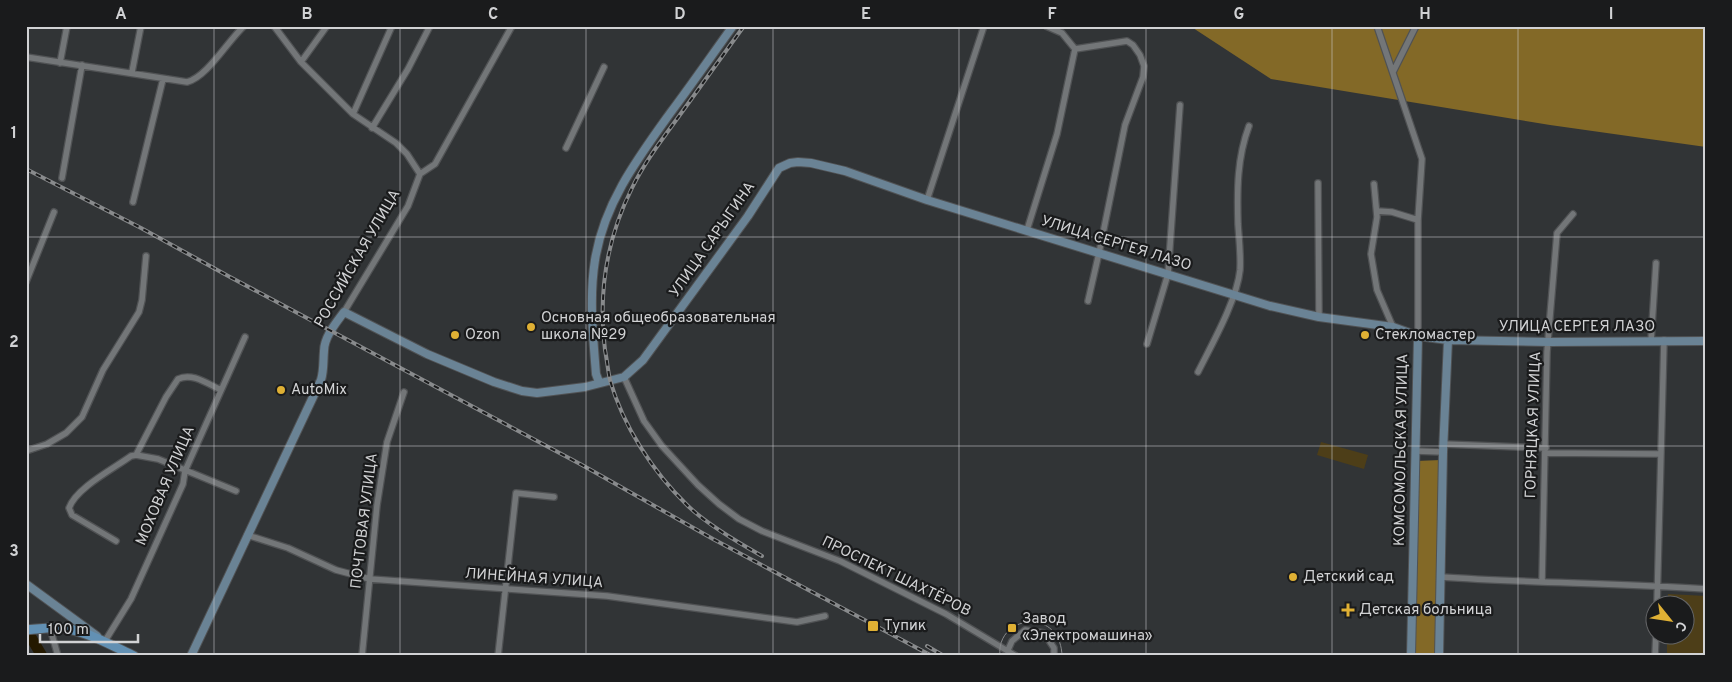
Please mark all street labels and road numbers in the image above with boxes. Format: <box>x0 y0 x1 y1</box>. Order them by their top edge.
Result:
street label: УЛИЦА САРЫГИНА <box>666 178 760 302</box>
street label: РОССИЙСКАЯ УЛИЦА <box>309 185 405 332</box>
street label: УЛИЦА СЕРГЕЯ ЛАЗО <box>1038 212 1194 276</box>
street label: УЛИЦА СЕРГЕЯ ЛАЗО <box>1499 318 1655 337</box>
street label: ГОРНЯЦКАЯ УЛИЦА <box>1522 351 1546 499</box>
street label: КОМСОМОЛЬСКАЯ УЛИЦА <box>1391 354 1413 546</box>
street label: МОХОВАЯ УЛИЦА <box>132 423 200 549</box>
street label: ПОЧТОВАЯ УЛИЦА <box>347 452 383 590</box>
street label: ПРОСПЕКТ ШАХТЁРОВ <box>818 532 974 621</box>
street label: ЛИНЕЙНАЯ УЛИЦА <box>464 563 604 593</box>

